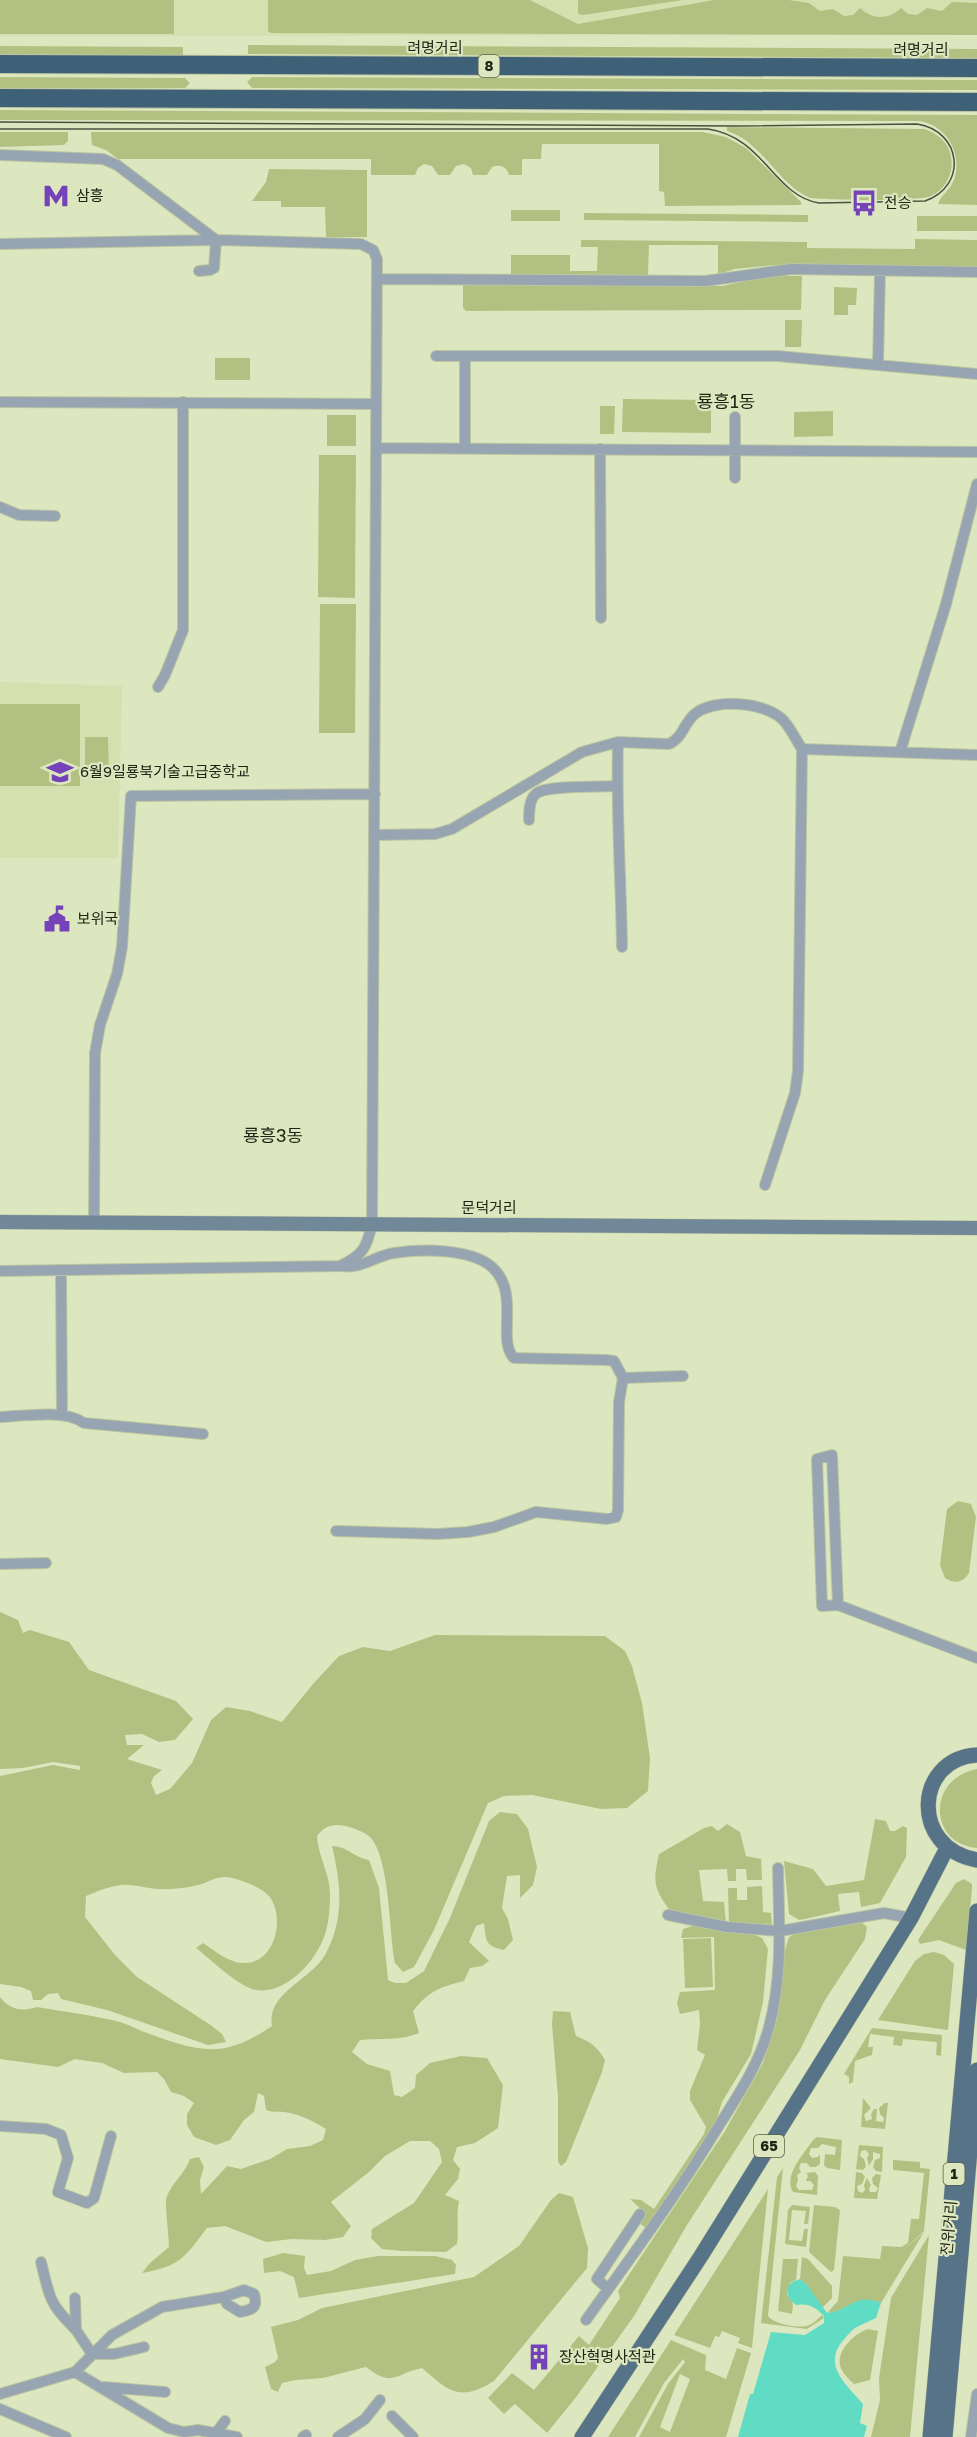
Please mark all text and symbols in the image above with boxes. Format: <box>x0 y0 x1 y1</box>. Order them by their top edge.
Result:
street label: 려명거리 <box>407 38 463 56</box>
street label: 려명거리 <box>893 40 949 58</box>
road number: 8 <box>478 55 500 77</box>
metro station icon: 삼흥 <box>41 181 71 211</box>
place label: 삼흥 <box>76 186 104 204</box>
bus stop icon: 전승 <box>849 188 879 218</box>
place label: 전승 <box>884 193 912 211</box>
district label: 룡흥1동 <box>697 390 755 412</box>
school or university icon: 6월9일룡북기술고급중학교 <box>45 757 75 787</box>
place label: 6월9일룡북기술고급중학교 <box>80 762 250 780</box>
public building icon: 보위국 <box>42 904 72 934</box>
place label: 보위국 <box>77 909 118 927</box>
district label: 룡흥3동 <box>243 1124 303 1146</box>
street label: 문덕거리 <box>461 1198 517 1216</box>
road number: 65 <box>754 2135 784 2157</box>
road number: 1 <box>944 2163 964 2185</box>
street label: 전위거리 <box>937 2200 959 2256</box>
building icon: 장산혁명사적관 <box>524 2342 554 2372</box>
place label: 장산혁명사적관 <box>559 2347 656 2365</box>

